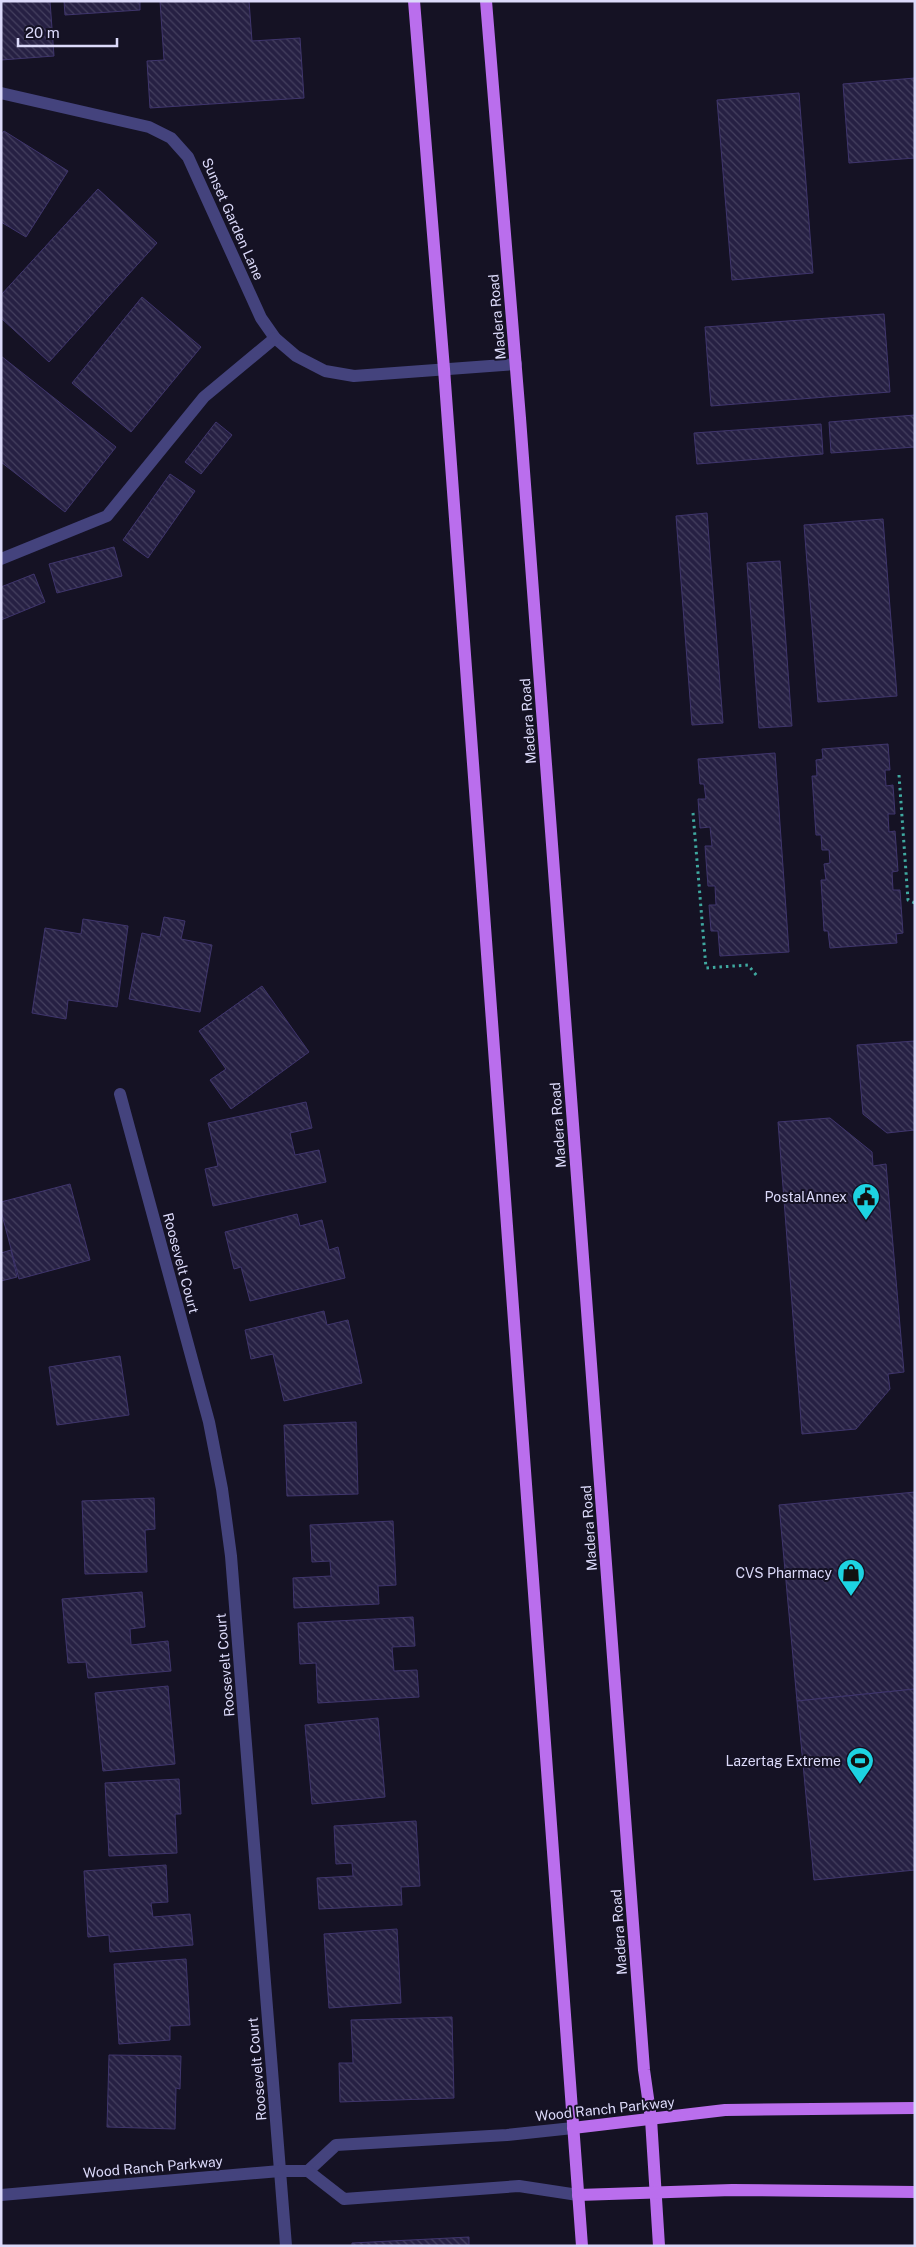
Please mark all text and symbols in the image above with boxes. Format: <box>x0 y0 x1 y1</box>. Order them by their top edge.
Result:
scale bar <box>18 15 116 47</box>
text: 20 m <box>25 24 60 41</box>
street label: Sunset Garden Lane <box>199 156 267 283</box>
street label: Madera Road <box>485 274 509 360</box>
street label: Madera Road <box>517 678 539 764</box>
street label: Madera Road <box>547 1082 569 1168</box>
public building icon: PostalAnnex <box>851 1182 881 1221</box>
place label: PostalAnnex <box>765 1189 847 1205</box>
street label: Roosevelt Court <box>160 1211 202 1315</box>
street label: Madera Road <box>578 1485 600 1571</box>
shop icon: CVS Pharmacy <box>836 1558 866 1597</box>
place label: CVS Pharmacy <box>735 1565 832 1581</box>
street label: Roosevelt Court <box>213 1613 237 1717</box>
sports icon: Lazertag Extreme <box>845 1746 875 1785</box>
place label: Lazertag Extreme <box>725 1753 841 1769</box>
street label: Madera Road <box>608 1889 630 1975</box>
street label: Roosevelt Court <box>245 2017 269 2121</box>
street label: Wood Ranch Parkway <box>534 2094 676 2124</box>
street label: Wood Ranch Parkway <box>82 2153 224 2181</box>

